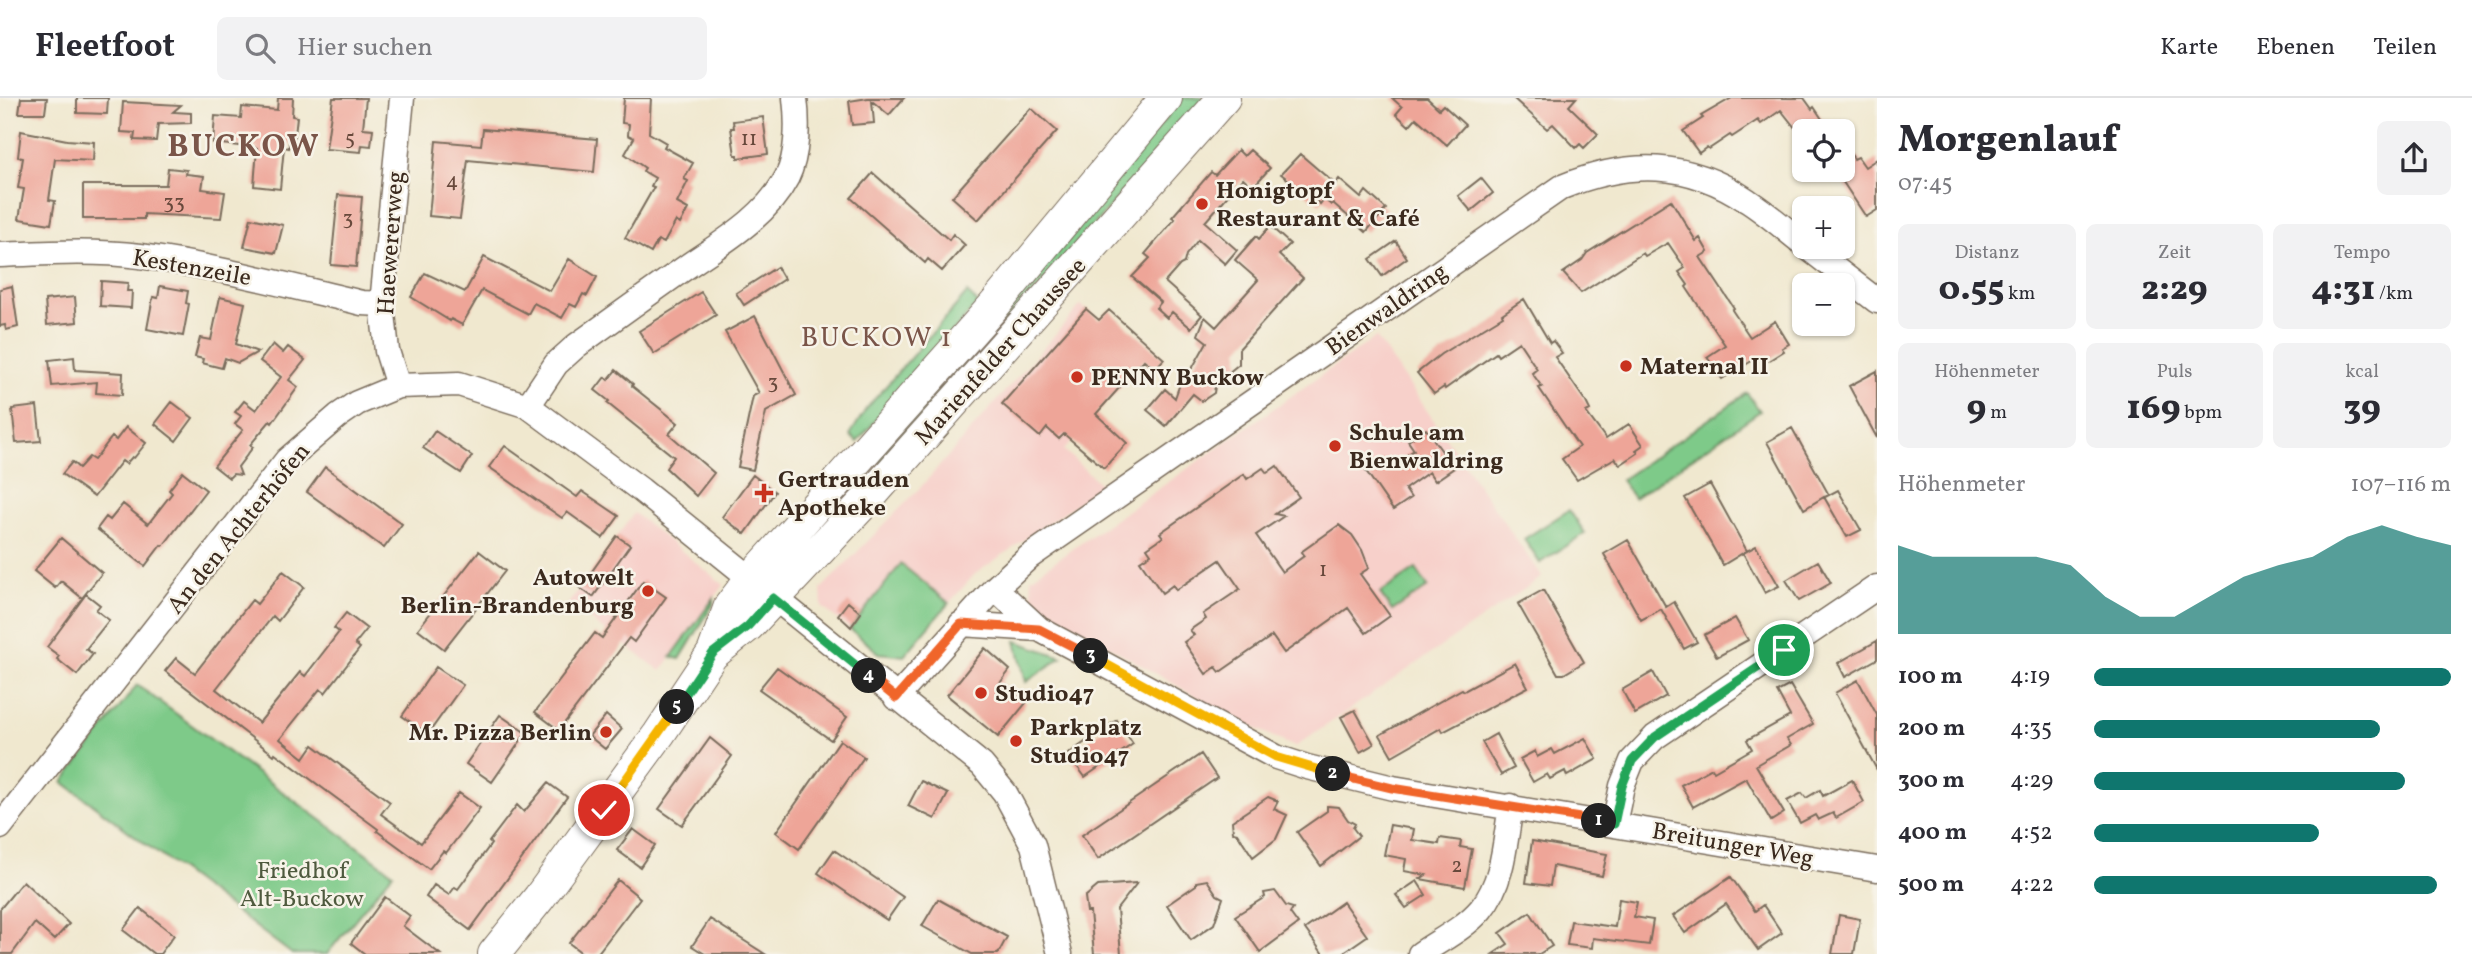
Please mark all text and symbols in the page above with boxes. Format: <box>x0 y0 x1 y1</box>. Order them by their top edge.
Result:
search box <box>217 17 707 80</box>
text: Fleetfoot <box>35 25 175 71</box>
icon: search <box>241 29 279 67</box>
text: Hier suchen <box>297 30 433 66</box>
text: Karte <box>2160 31 2218 65</box>
text: Ebenen <box>2256 31 2335 65</box>
text: Teilen <box>2373 31 2437 65</box>
text: Morgenlauf <box>1898 115 2118 168</box>
map controls <box>1792 119 1855 336</box>
button: locate <box>1792 119 1855 182</box>
button: share <box>2377 121 2451 195</box>
house number: 5 <box>345 124 355 153</box>
house number: 11 <box>741 125 757 154</box>
district label: BUCKOW <box>167 126 321 170</box>
house number: 4 <box>446 167 458 196</box>
text: 07:45 <box>1898 168 1953 200</box>
street label: Haewererweg <box>370 170 414 316</box>
place label: Honigtopf Restaurant & Café <box>1216 175 1420 237</box>
house number: 33 <box>163 188 185 217</box>
marker: Honigtopf Restaurant & Café <box>1194 196 1210 212</box>
button: + <box>1792 196 1855 259</box>
house number: 3 <box>343 204 353 233</box>
text: Distanz <box>1954 240 2019 266</box>
text: Zeit <box>2158 240 2191 266</box>
text: Tempo <box>2334 240 2390 266</box>
street label: Kestenzeile <box>130 242 254 296</box>
street label: Marienfelder Chaussee <box>908 251 1095 454</box>
street label: Bienwaldring <box>1319 256 1455 365</box>
text: 0.55 <box>1938 266 2004 314</box>
text: 2:29 <box>2141 266 2208 314</box>
text: 4:31 <box>2311 266 2375 314</box>
button: − <box>1792 273 1855 336</box>
text: km <box>2004 281 2035 307</box>
text: /km <box>2375 281 2413 307</box>
district label: BUCKOW 1 <box>801 319 953 358</box>
place label: Maternal II <box>1640 351 1769 385</box>
marker: Maternal II <box>1618 358 1634 374</box>
text: Höhenmeter <box>1934 359 2039 385</box>
text: Puls <box>2157 359 2192 385</box>
text: kcal <box>2345 359 2379 385</box>
place label: PENNY Buckow <box>1091 362 1264 396</box>
house number: 3 <box>768 368 778 397</box>
marker: PENNY Buckow <box>1069 369 1085 385</box>
text: 9 <box>1967 385 1986 433</box>
text: 169 <box>2127 385 2181 433</box>
text: 39 <box>2344 385 2381 433</box>
text: m <box>1986 400 2007 426</box>
text: bpm <box>2181 400 2222 426</box>
place label: Schule am Bienwaldring <box>1349 417 1504 479</box>
street label: An den Achterhöfen <box>160 436 319 622</box>
marker: Schule am Bienwaldring <box>1327 438 1343 454</box>
place label: Gertrauden Apotheke <box>778 464 910 526</box>
text: Höhenmeter <box>1898 469 2025 501</box>
text: 107–116 m <box>2351 469 2451 501</box>
marker: Gertrauden Apotheke <box>756 485 772 501</box>
house number: 1 <box>1319 556 1327 585</box>
place label: Autowelt Berlin-Brandenburg <box>400 562 634 624</box>
marker: Autowelt Berlin-Brandenburg <box>640 583 656 599</box>
pin <box>1754 620 1814 680</box>
icon: arrive <box>1765 631 1803 669</box>
pin: 3 <box>1074 638 1108 674</box>
text: 3 <box>1086 642 1095 668</box>
pin: 4 <box>852 658 886 694</box>
text: 100 m <box>1898 661 1963 693</box>
text: 4:19 <box>2010 661 2050 693</box>
text: 4 <box>863 662 874 688</box>
place label: Studio47 <box>995 678 1094 712</box>
marker: Studio47 <box>973 685 989 701</box>
pin: 5 <box>660 690 694 724</box>
text: 5 <box>672 693 681 719</box>
place label: Parkplatz Studio47 <box>1030 712 1142 774</box>
text: 200 m <box>1898 713 1965 745</box>
text: 4:35 <box>2010 713 2052 745</box>
place label: Mr. Pizza Berlin <box>409 717 592 751</box>
marker: Mr. Pizza Berlin <box>598 724 614 740</box>
marker: Parkplatz Studio47 <box>1008 733 1024 749</box>
pin: 2 <box>1316 756 1350 792</box>
text: 2 <box>1328 760 1337 786</box>
text: 300 m <box>1898 765 1965 797</box>
text: 4:29 <box>2010 765 2053 797</box>
pin <box>574 780 634 840</box>
icon: check <box>585 791 623 829</box>
pin: 1 <box>1582 804 1616 838</box>
text: 1 <box>1595 807 1602 833</box>
street label: Breitunger Weg <box>1649 815 1816 877</box>
text: 400 m <box>1898 817 1967 849</box>
text: 4:52 <box>2010 817 2053 849</box>
house number: 2 <box>1451 852 1463 881</box>
park label: Friedhof Alt-Buckow <box>240 855 364 917</box>
text: 500 m <box>1898 869 1964 901</box>
text: 4:22 <box>2010 869 2054 901</box>

